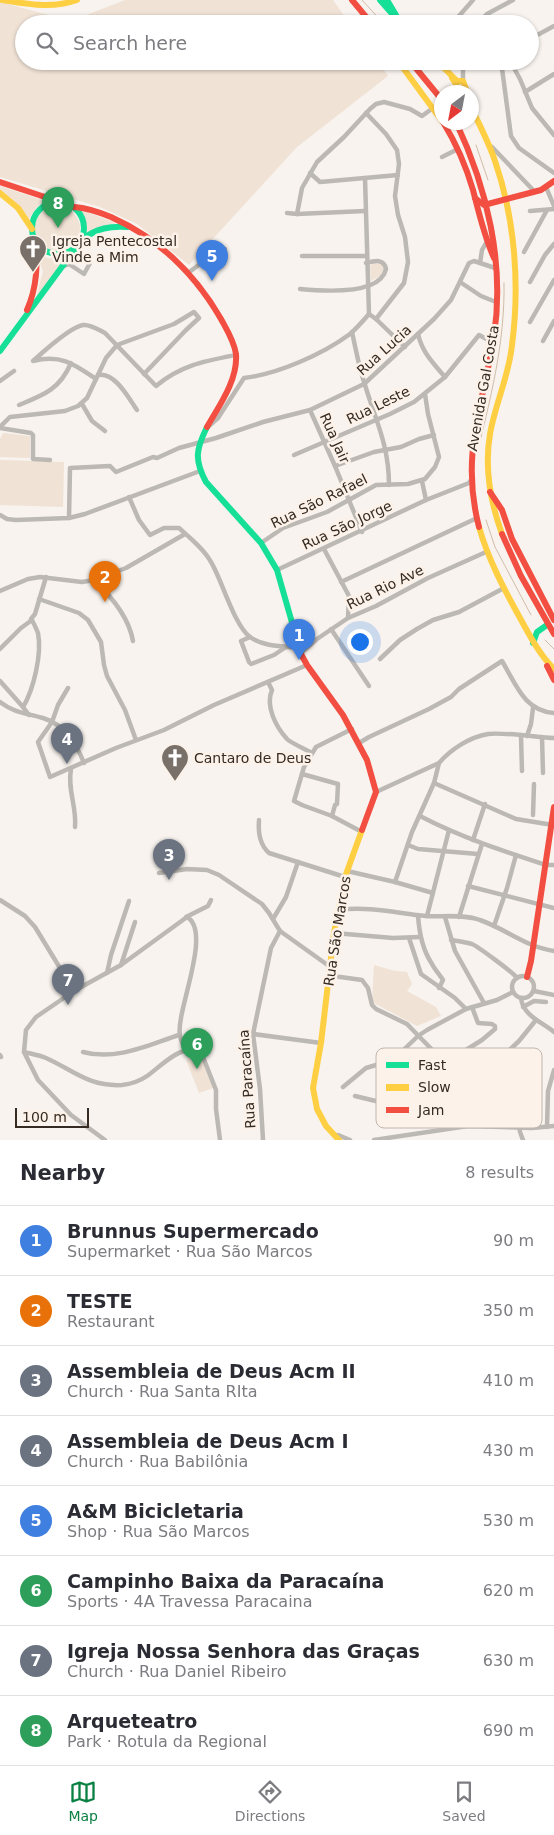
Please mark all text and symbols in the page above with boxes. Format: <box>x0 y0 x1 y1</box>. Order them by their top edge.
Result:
search box <box>15 15 539 70</box>
icon: search <box>33 29 61 57</box>
text: Search here <box>73 32 187 54</box>
north arrow <box>434 85 479 130</box>
pin: 8 <box>42 187 74 228</box>
place label: Igreja Pentecostal Vinde a Mim <box>52 233 177 265</box>
church icon: Igreja Pentecostal Vinde a Mim <box>18 234 48 273</box>
pin: 5 <box>196 240 228 281</box>
street label: Rua Lucia <box>354 321 414 379</box>
street label: Avenida Gal Costa <box>464 324 502 452</box>
street label: Rua Leste <box>344 383 412 427</box>
street label: Rua Jair <box>317 410 353 466</box>
street label: Rua São Rafael <box>268 471 370 531</box>
street label: Rua São Jorge <box>300 497 394 553</box>
pin: 2 <box>89 561 121 602</box>
street label: Rua Rio Ave <box>344 562 426 612</box>
pin: 1 <box>283 619 315 660</box>
your location <box>347 629 373 655</box>
pin: 4 <box>51 723 83 764</box>
church icon: Cantaro de Deus <box>160 743 190 782</box>
place label: Cantaro de Deus <box>194 750 311 766</box>
pin: 3 <box>153 839 185 880</box>
street label: Rua São Marcos <box>320 875 354 987</box>
pin: 7 <box>52 964 84 1005</box>
pin: 6 <box>181 1028 213 1069</box>
street label: Rua Paracaína <box>236 1029 258 1129</box>
legend <box>376 1048 542 1128</box>
text: Fast <box>418 1057 447 1073</box>
text: Slow <box>418 1079 451 1095</box>
text: Jam <box>417 1102 444 1118</box>
scale bar <box>15 1105 89 1128</box>
text: 100 m <box>22 1109 67 1125</box>
text: Nearby <box>20 1161 105 1185</box>
text: 8 results <box>465 1163 534 1182</box>
text: Brunnus Supermercado <box>67 1220 319 1242</box>
text: 1 <box>30 1231 42 1250</box>
text: 90 m <box>493 1231 534 1250</box>
text: Supermarket · Rua São Marcos <box>67 1242 313 1261</box>
text: TESTE <box>67 1290 133 1312</box>
text: 2 <box>30 1301 42 1320</box>
text: 350 m <box>483 1301 534 1320</box>
text: Restaurant <box>67 1312 155 1331</box>
text: Assembleia de Deus Acm II <box>67 1360 356 1382</box>
text: 3 <box>30 1371 42 1390</box>
text: 410 m <box>483 1371 534 1390</box>
text: Church · Rua Santa RIta <box>67 1382 257 1401</box>
text: Assembleia de Deus Acm I <box>67 1430 349 1452</box>
text: 4 <box>30 1441 42 1460</box>
text: 430 m <box>483 1441 534 1460</box>
text: Church · Rua Babilônia <box>67 1452 248 1471</box>
text: A&M Bicicletaria <box>67 1500 244 1522</box>
text: 5 <box>30 1511 42 1530</box>
text: 530 m <box>483 1511 534 1530</box>
text: Shop · Rua São Marcos <box>67 1522 250 1541</box>
text: Campinho Baixa da Paracaína <box>67 1570 384 1592</box>
text: 6 <box>30 1581 42 1600</box>
text: 620 m <box>483 1581 534 1600</box>
text: Sports · 4A Travessa Paracaina <box>67 1592 313 1611</box>
text: Igreja Nossa Senhora das Graças <box>67 1640 420 1662</box>
text: 7 <box>30 1651 42 1670</box>
text: 630 m <box>483 1651 534 1670</box>
text: Church · Rua Daniel Ribeiro <box>67 1662 286 1681</box>
text: Arqueteatro <box>67 1710 197 1732</box>
text: 8 <box>30 1721 42 1740</box>
text: 690 m <box>483 1721 534 1740</box>
text: Park · Rotula da Regional <box>67 1732 267 1751</box>
tab: Map <box>68 1778 98 1824</box>
tab: Directions <box>235 1778 305 1824</box>
tab: Saved <box>442 1778 486 1824</box>

